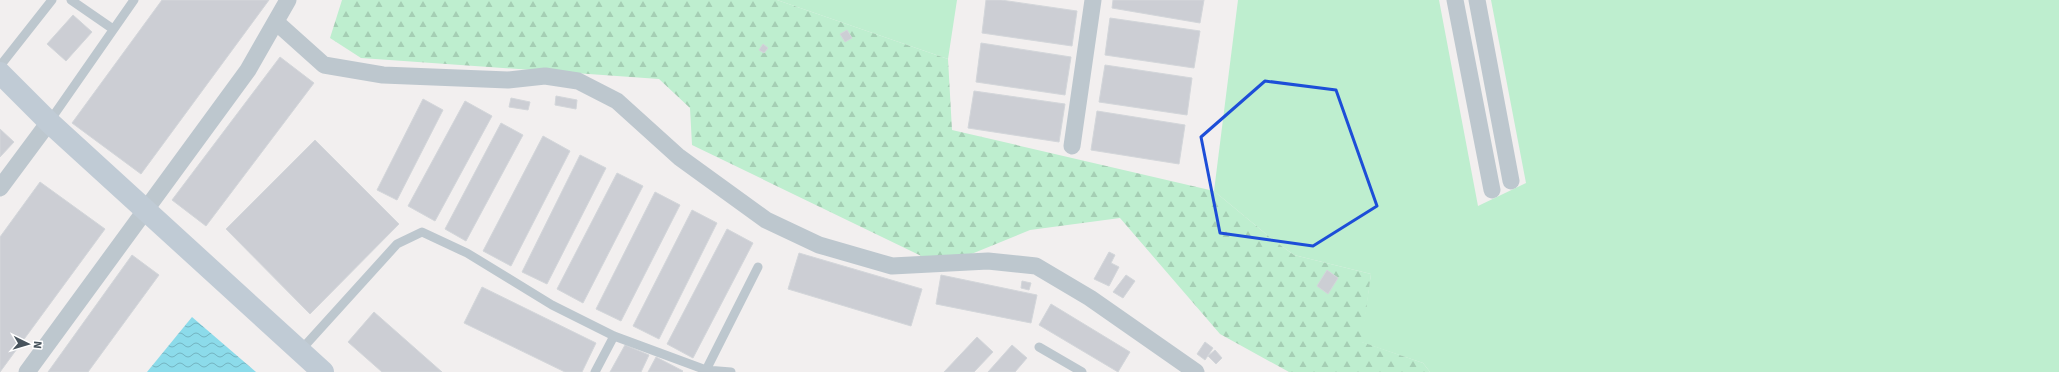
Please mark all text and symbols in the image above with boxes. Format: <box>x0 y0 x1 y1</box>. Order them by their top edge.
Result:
north arrow <box>8 324 48 364</box>
text: N <box>31 340 44 349</box>

